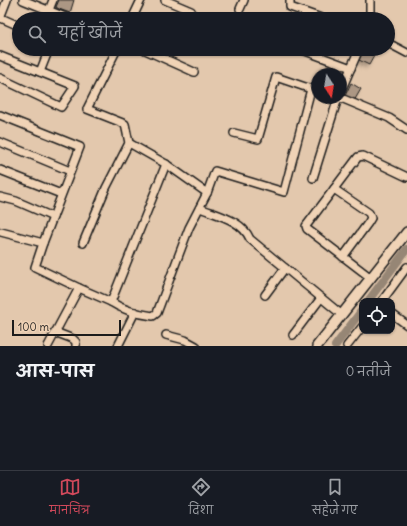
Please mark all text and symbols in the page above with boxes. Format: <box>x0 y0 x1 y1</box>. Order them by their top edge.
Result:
search box <box>12 12 395 56</box>
icon: search <box>26 23 48 45</box>
text: यहाँ खोजें <box>58 23 122 42</box>
north arrow <box>311 68 347 104</box>
map controls <box>359 298 395 334</box>
button: locate <box>359 298 395 334</box>
scale bar <box>12 318 121 337</box>
text: 100 m <box>18 320 49 334</box>
text: आस-पास <box>16 360 94 382</box>
text: 0 नतीजे <box>346 363 391 380</box>
tab: मानचित्र <box>49 476 90 522</box>
tab: दिशा <box>188 476 213 522</box>
tab: सहेजे गए <box>312 476 358 522</box>

